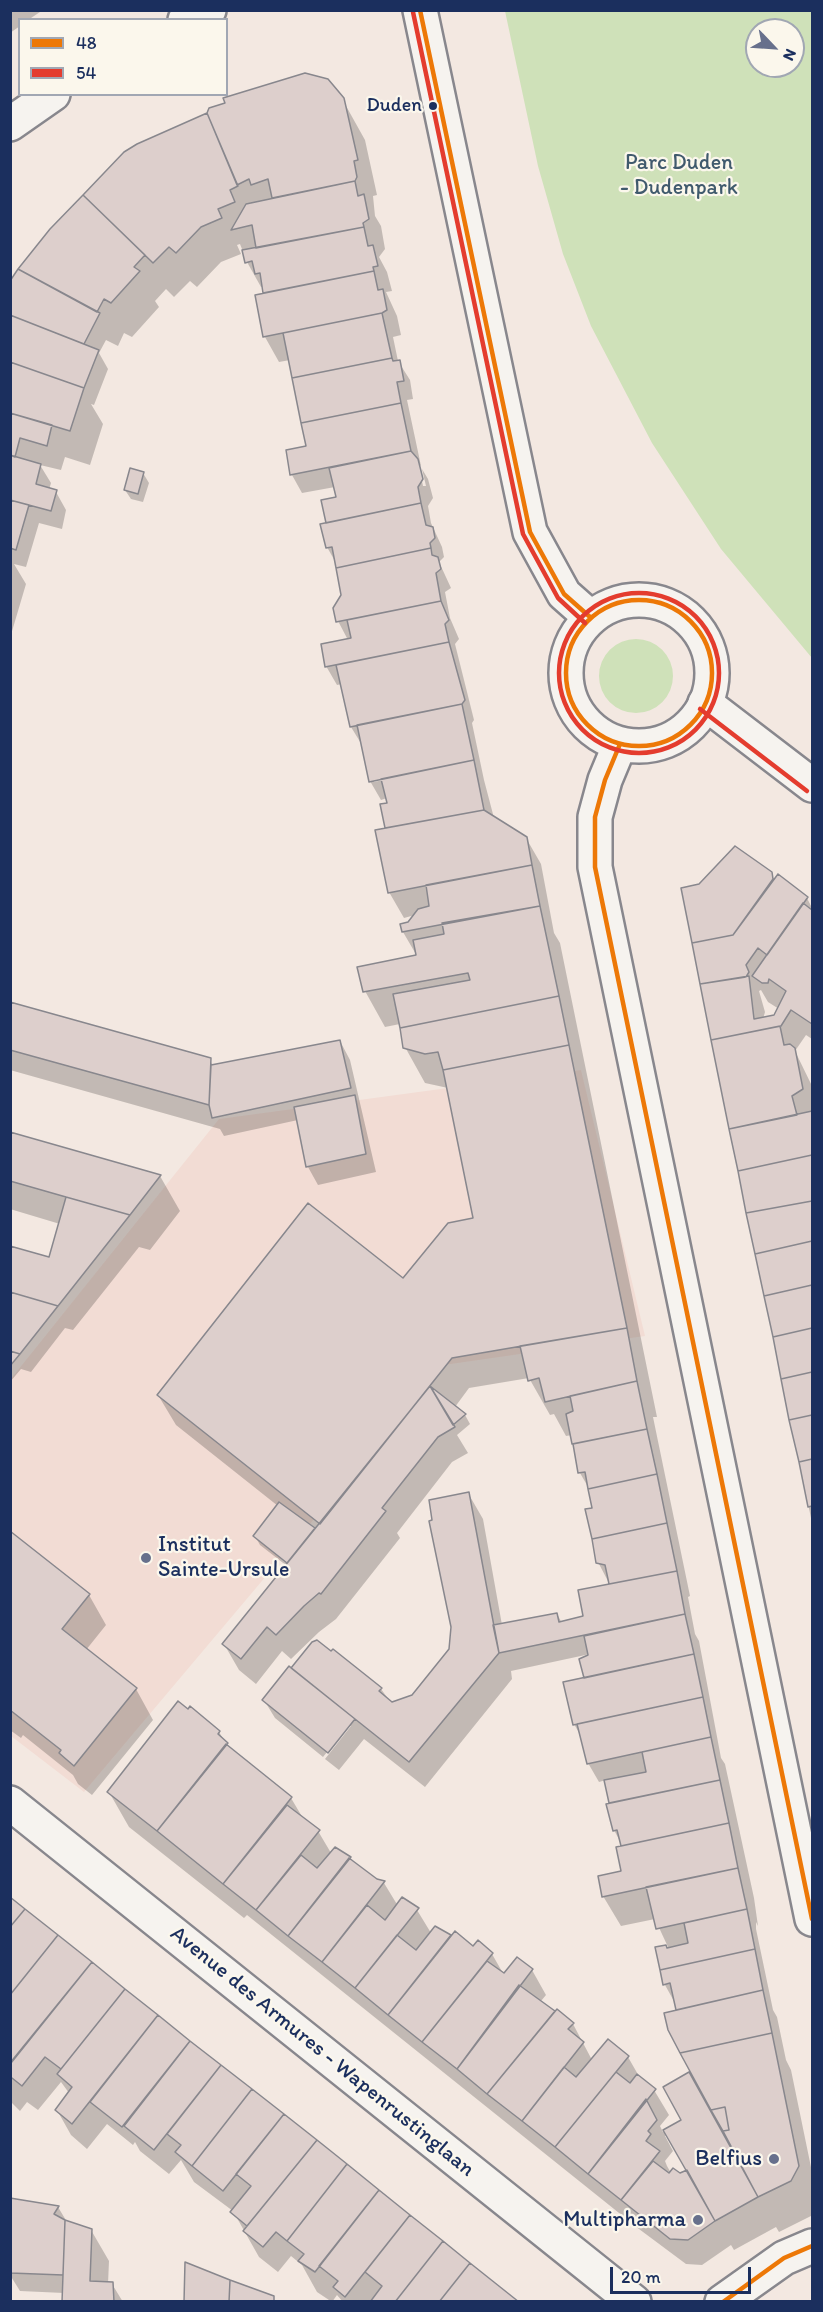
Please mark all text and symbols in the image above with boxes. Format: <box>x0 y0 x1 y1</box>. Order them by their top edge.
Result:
legend <box>18 18 228 96</box>
north arrow <box>745 18 805 78</box>
text: 48 <box>76 32 97 54</box>
text: N <box>779 46 801 64</box>
text: 54 <box>76 62 96 84</box>
place label: Duden <box>367 94 422 118</box>
marker: Duden <box>427 100 439 112</box>
park label: Parc Duden - Dudenpark <box>620 150 738 202</box>
place label: Institut Sainte-Ursule <box>158 1532 289 1584</box>
marker: Institut Sainte-Ursule <box>139 1551 153 1565</box>
street label: Avenue des Armures - Wapenrustinglaan <box>164 1921 480 2183</box>
place label: Belfius <box>695 2146 762 2172</box>
marker: Belfius <box>767 2152 781 2166</box>
place label: Multipharma <box>563 2207 686 2233</box>
marker: Multipharma <box>691 2213 705 2227</box>
scale bar <box>613 2255 754 2293</box>
text: 20 m <box>621 2266 661 2288</box>

